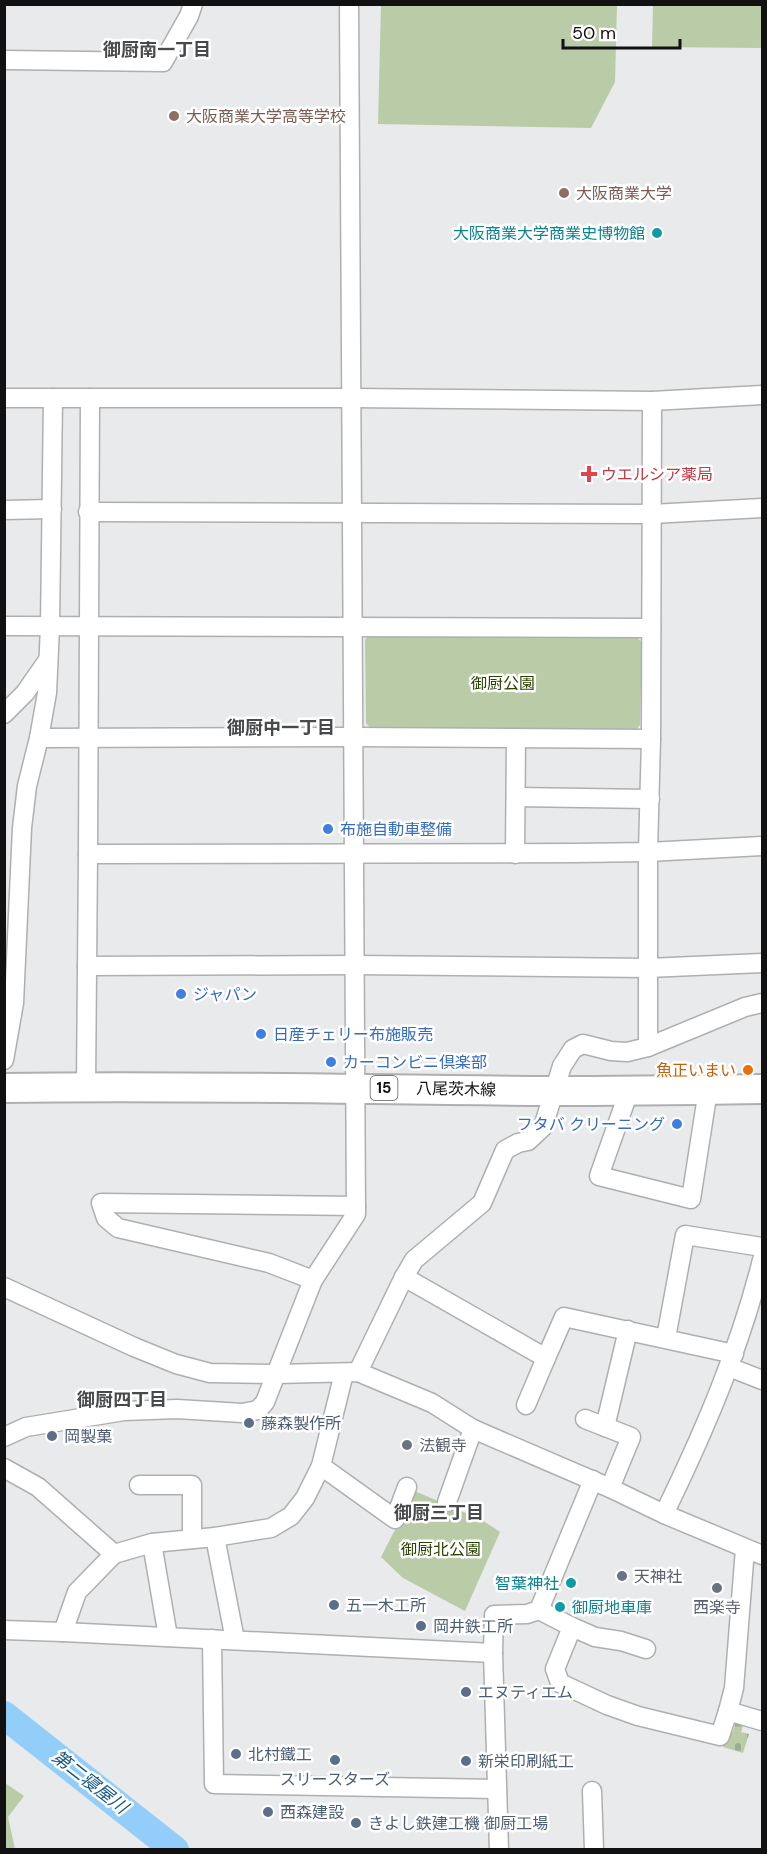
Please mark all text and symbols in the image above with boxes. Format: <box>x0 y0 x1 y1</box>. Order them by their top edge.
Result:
scale bar <box>563 12 680 50</box>
text: 50 m <box>572 21 616 45</box>
district label: 御厨南一丁目 <box>102 38 211 62</box>
place label: 大阪商業大学高等学校 <box>186 106 346 127</box>
marker: 大阪商業大学高等学校 <box>167 109 181 123</box>
place label: 大阪商業大学 <box>576 183 672 204</box>
marker: 大阪商業大学 <box>557 186 571 200</box>
place label: 大阪商業大学商業史博物館 <box>453 223 645 244</box>
marker: 大阪商業大学商業史博物館 <box>650 226 664 240</box>
place label: ウエルシア薬局 <box>601 464 713 485</box>
marker: ウエルシア薬局 <box>582 467 596 481</box>
park label: 御厨公園 <box>471 673 535 694</box>
district label: 御厨中一丁目 <box>226 716 335 740</box>
place label: 布施自動車整備 <box>340 819 452 840</box>
marker: 布施自動車整備 <box>321 822 335 836</box>
place label: ジャパン <box>193 984 257 1005</box>
marker: ジャパン <box>174 987 188 1001</box>
place label: 日産チェリー布施販売 <box>273 1024 433 1045</box>
marker: 日産チェリー布施販売 <box>254 1027 268 1041</box>
place label: カーコンビニ倶楽部 <box>343 1052 487 1073</box>
marker: カーコンビニ倶楽部 <box>324 1055 338 1069</box>
place label: 魚正いまい <box>656 1060 736 1081</box>
marker: 魚正いまい <box>741 1063 755 1077</box>
road number: 15 <box>370 1076 398 1100</box>
street label: 八尾茨木線 <box>416 1078 496 1100</box>
place label: フタバ クリーニング <box>517 1114 665 1135</box>
marker: フタバ クリーニング <box>670 1117 684 1131</box>
district label: 御厨四丁目 <box>76 1388 167 1412</box>
place label: 藤森製作所 <box>261 1413 341 1434</box>
marker: 藤森製作所 <box>242 1416 256 1430</box>
place label: 岡製菓 <box>64 1426 112 1447</box>
marker: 岡製菓 <box>45 1429 59 1443</box>
place label: 法観寺 <box>419 1435 467 1456</box>
marker: 法観寺 <box>400 1438 414 1452</box>
district label: 御厨三丁目 <box>393 1501 484 1525</box>
park label: 御厨北公園 <box>401 1539 481 1560</box>
place label: 天神社 <box>634 1566 682 1587</box>
marker: 天神社 <box>615 1569 629 1583</box>
place label: 智葉神社 <box>495 1573 559 1594</box>
marker: 智葉神社 <box>564 1576 578 1590</box>
marker: 西楽寺 <box>710 1581 724 1595</box>
place label: 五一木工所 <box>346 1595 426 1616</box>
place label: 御厨地車庫 <box>572 1597 652 1618</box>
place label: 西楽寺 <box>693 1597 741 1618</box>
marker: 五一木工所 <box>327 1598 341 1612</box>
marker: 御厨地車庫 <box>553 1600 567 1614</box>
place label: 岡井鉄工所 <box>433 1616 513 1637</box>
marker: 岡井鉄工所 <box>414 1619 428 1633</box>
place label: エヌティエム <box>478 1682 573 1703</box>
marker: エヌティエム <box>459 1685 473 1699</box>
place label: 北村鐵工 <box>248 1744 312 1765</box>
water label: 第二寝屋川 <box>47 1745 134 1820</box>
marker: 北村鐵工 <box>229 1747 243 1761</box>
place label: 新栄印刷紙工 <box>478 1751 574 1772</box>
marker: スリースターズ <box>328 1753 342 1767</box>
marker: 新栄印刷紙工 <box>459 1754 473 1768</box>
place label: スリースターズ <box>280 1769 390 1790</box>
place label: 西森建設 <box>280 1802 344 1823</box>
marker: 西森建設 <box>261 1805 275 1819</box>
place label: きよし鉄建工機 御厨工場 <box>368 1813 548 1834</box>
marker: きよし鉄建工機 御厨工場 <box>349 1816 363 1830</box>

